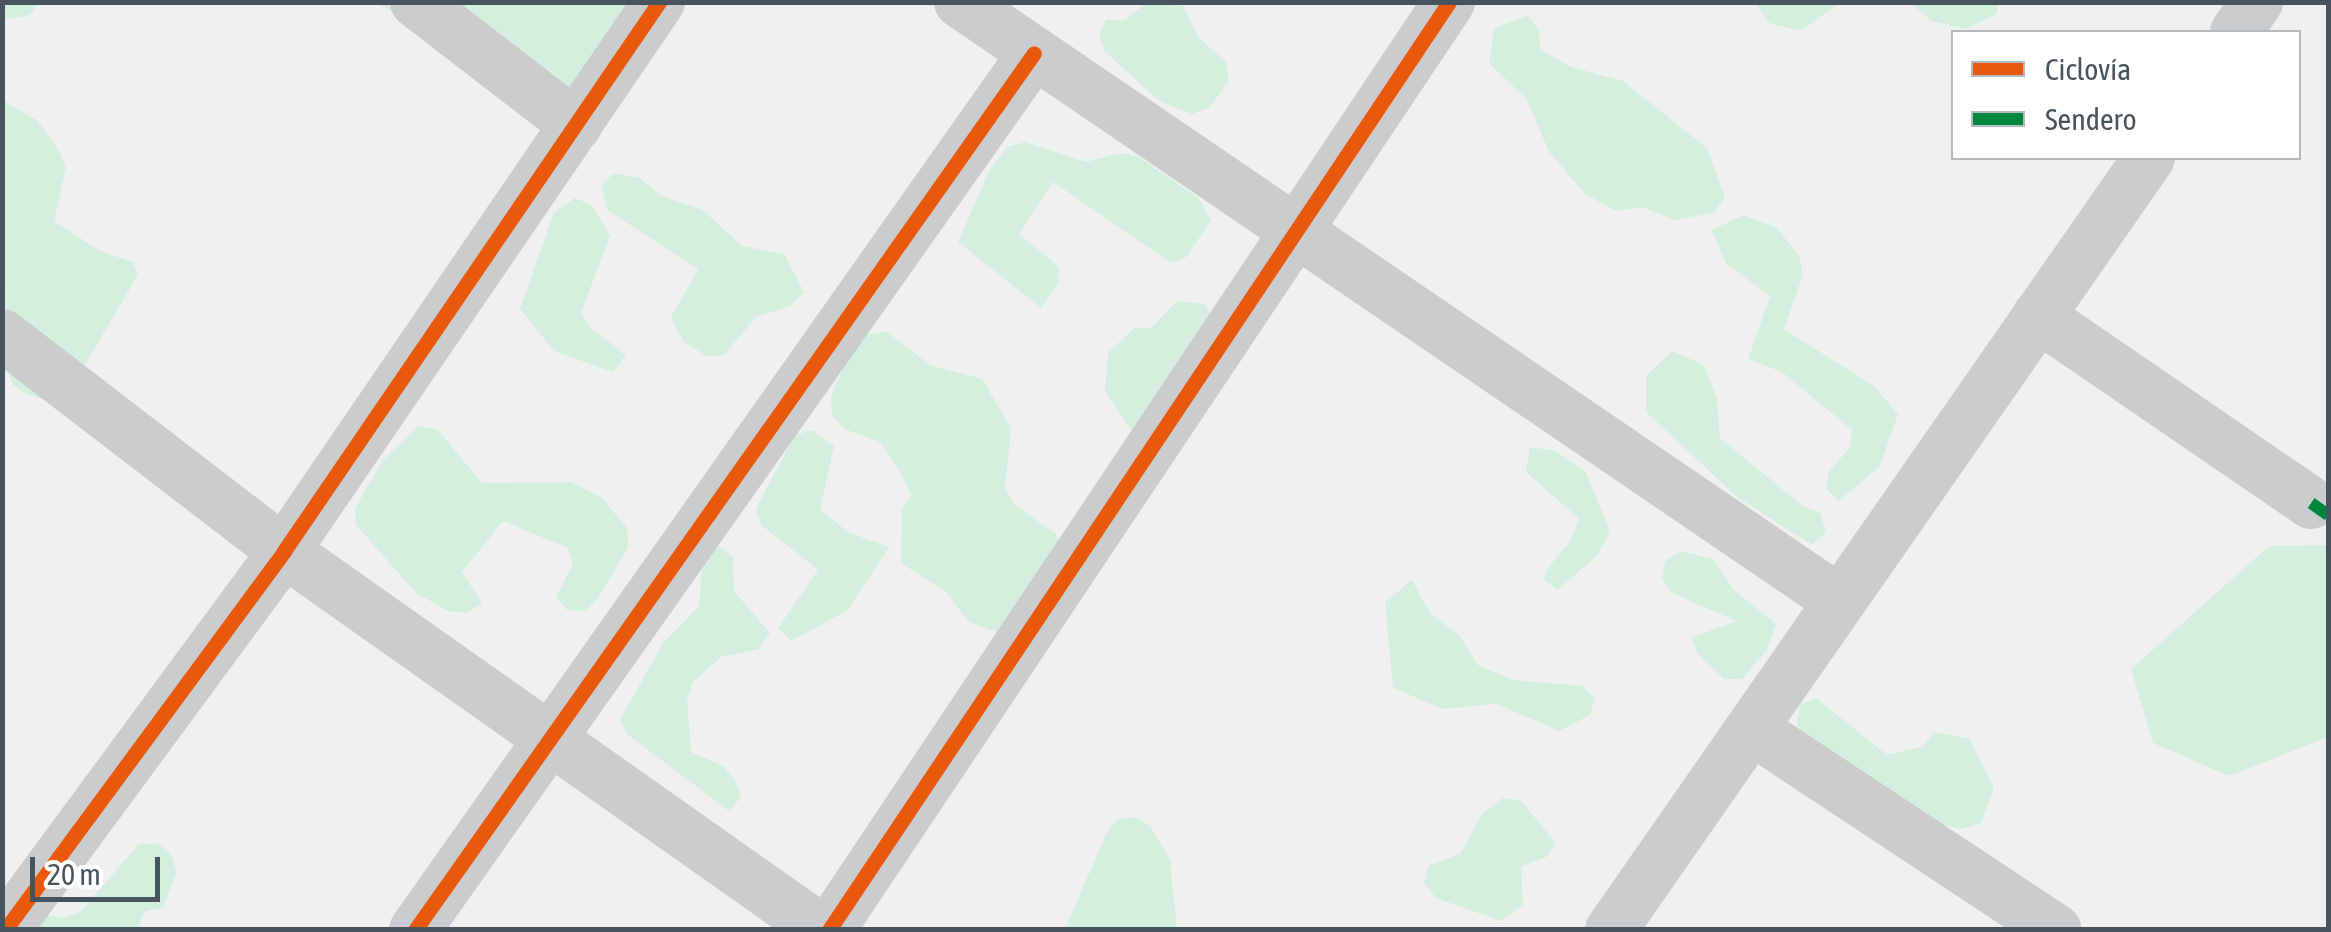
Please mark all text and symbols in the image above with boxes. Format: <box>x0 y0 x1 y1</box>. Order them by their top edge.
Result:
legend <box>1951 30 2301 160</box>
text: Ciclovía <box>2045 52 2131 86</box>
text: Sendero <box>2045 102 2137 136</box>
scale bar <box>35 837 165 899</box>
text: 20 m <box>47 857 101 891</box>

